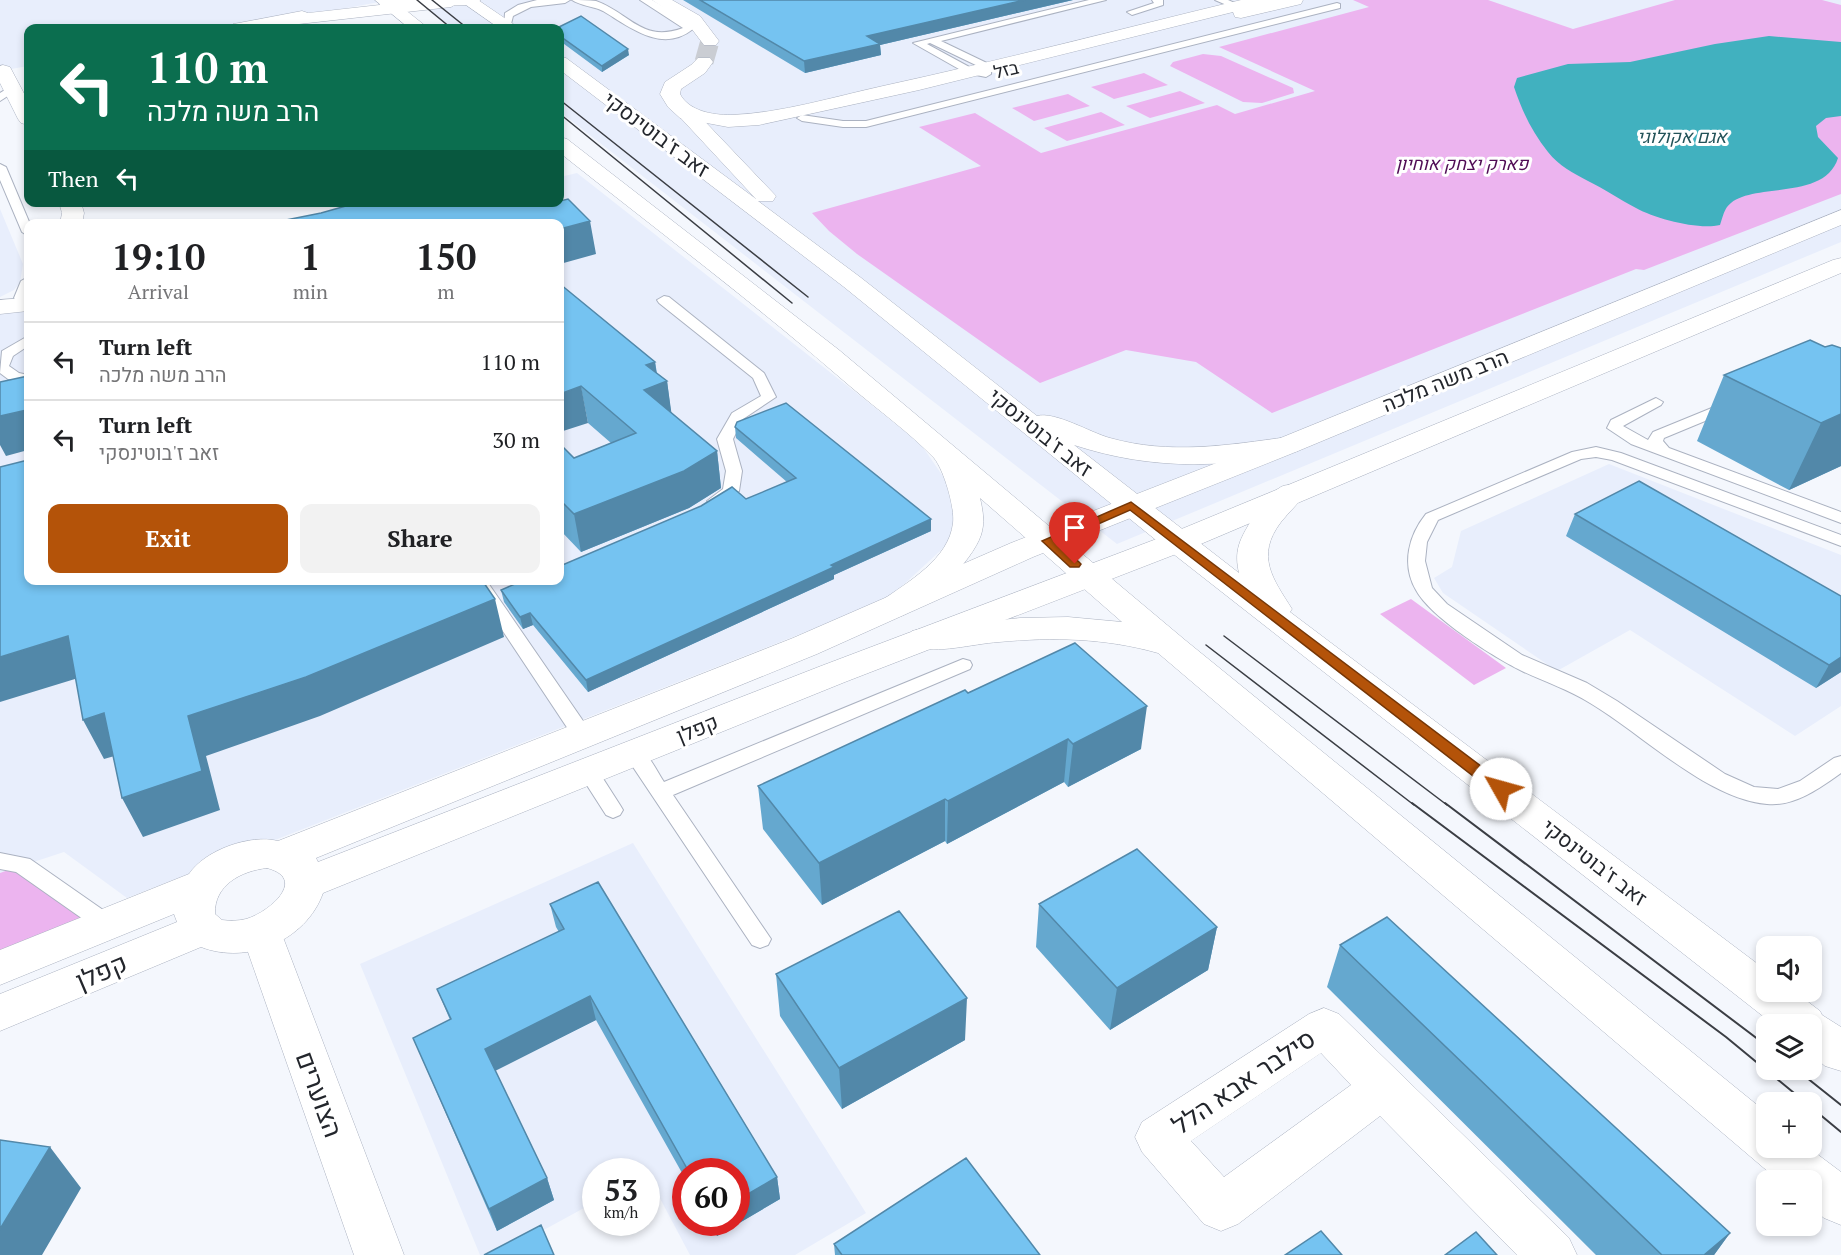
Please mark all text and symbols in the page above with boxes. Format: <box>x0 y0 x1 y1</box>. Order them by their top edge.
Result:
text: 110 m <box>147 39 268 95</box>
icon: left <box>48 48 126 126</box>
street label: בזל <box>991 54 1021 84</box>
street label: זאב ז'בוטינסקי <box>598 85 716 183</box>
text: הרב משה מלכה <box>147 93 319 129</box>
water label: אגם אקולוגי <box>1637 124 1729 148</box>
park label: פארק יצחק אוחיון <box>1396 151 1530 175</box>
icon: left <box>111 162 144 195</box>
text: Then <box>48 164 99 193</box>
text: 19:10 <box>112 233 205 280</box>
text: 1 <box>300 233 321 280</box>
text: 150 <box>415 233 476 280</box>
text: Arrival <box>128 278 189 305</box>
text: min <box>293 278 328 305</box>
text: m <box>437 278 455 305</box>
text: Turn left <box>99 332 192 361</box>
street label: הרב משה מלכה <box>1378 342 1512 418</box>
icon: left <box>48 345 81 378</box>
text: 110 m <box>480 347 540 376</box>
text: הרב משה מלכה <box>99 361 227 388</box>
street label: זאב ז'בוטינסקי <box>983 381 1099 483</box>
text: Turn left <box>99 410 192 439</box>
icon: left <box>48 423 81 456</box>
text: 30 m <box>492 425 540 454</box>
text: זאב ז'בוטינסקי <box>99 439 219 466</box>
pin <box>1049 502 1100 564</box>
button: Exit <box>48 504 288 573</box>
button: Share <box>300 504 540 573</box>
icon: arrive <box>1058 511 1091 544</box>
street label: קפלן <box>672 707 722 749</box>
position arrow <box>1469 757 1533 821</box>
street label: זאב ז'בוטינסקי <box>1537 812 1653 912</box>
map controls <box>1756 936 1822 1236</box>
button: sound <box>1756 936 1822 1002</box>
street label: קפלן <box>70 945 132 997</box>
button: layers <box>1756 1014 1822 1080</box>
street label: סילבר אבא הלל <box>1165 1021 1321 1141</box>
street label: הצוערים <box>289 1046 351 1142</box>
button: + <box>1756 1092 1822 1158</box>
speed limit sign: 60 <box>672 1158 750 1236</box>
text: 53 <box>604 1170 638 1210</box>
button: − <box>1756 1170 1822 1236</box>
text: km/h <box>604 1202 638 1222</box>

